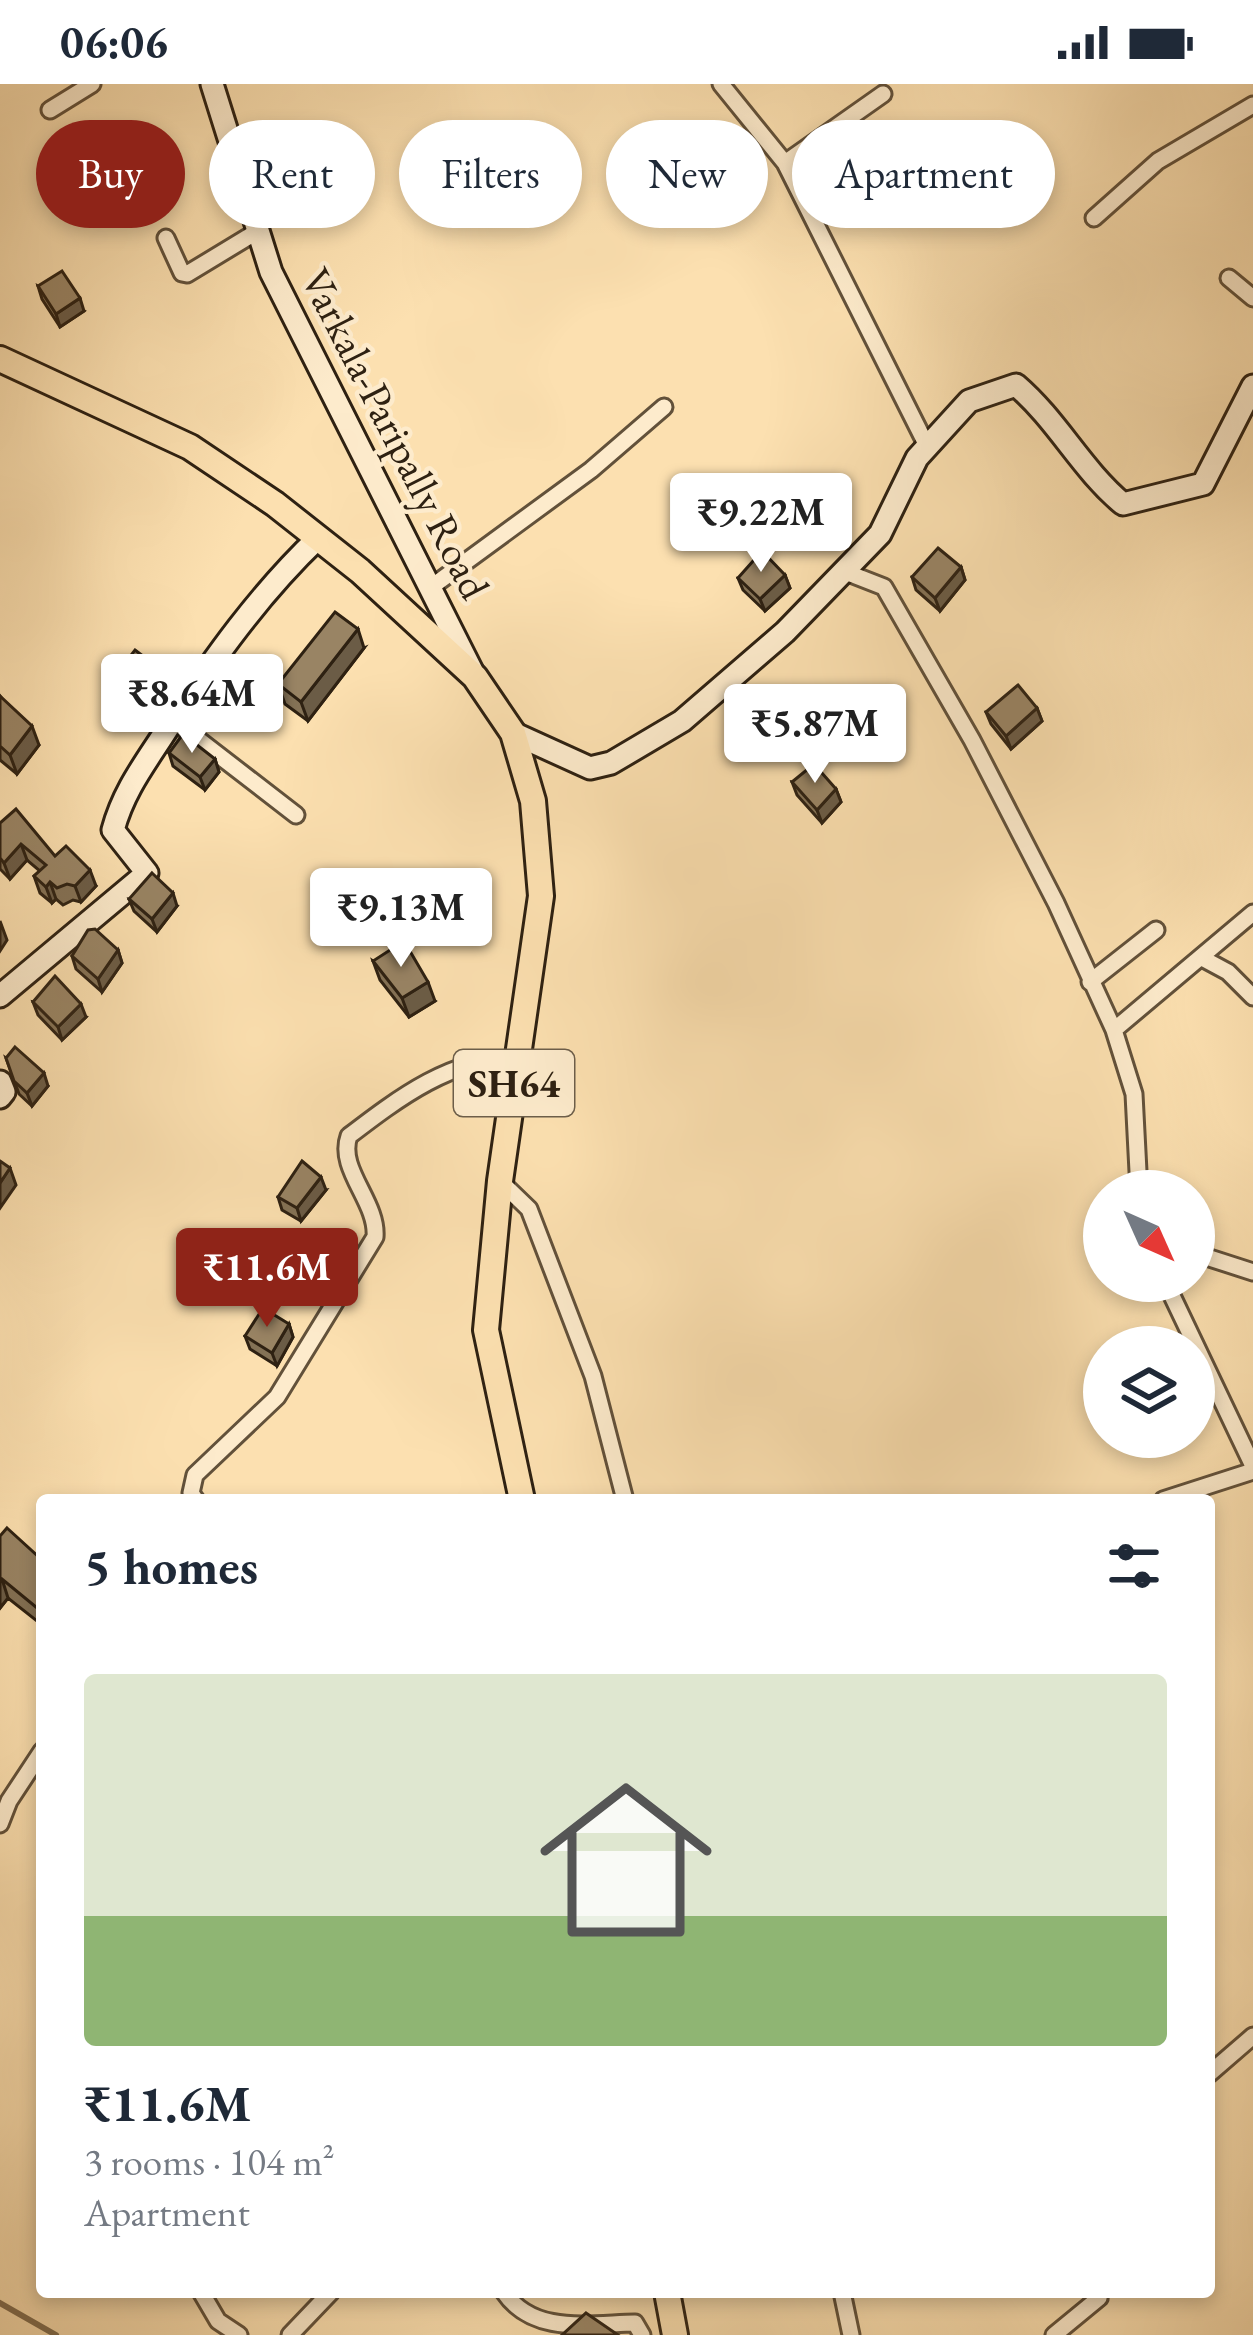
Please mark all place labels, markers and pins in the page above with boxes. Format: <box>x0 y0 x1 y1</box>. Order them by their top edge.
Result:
pin: ₹9.22M <box>663 473 859 575</box>
pin: ₹8.64M <box>94 654 290 756</box>
pin: ₹5.87M <box>717 684 913 786</box>
pin: ₹9.13M <box>303 868 499 970</box>
pin: ₹11.6M <box>169 1228 365 1330</box>

